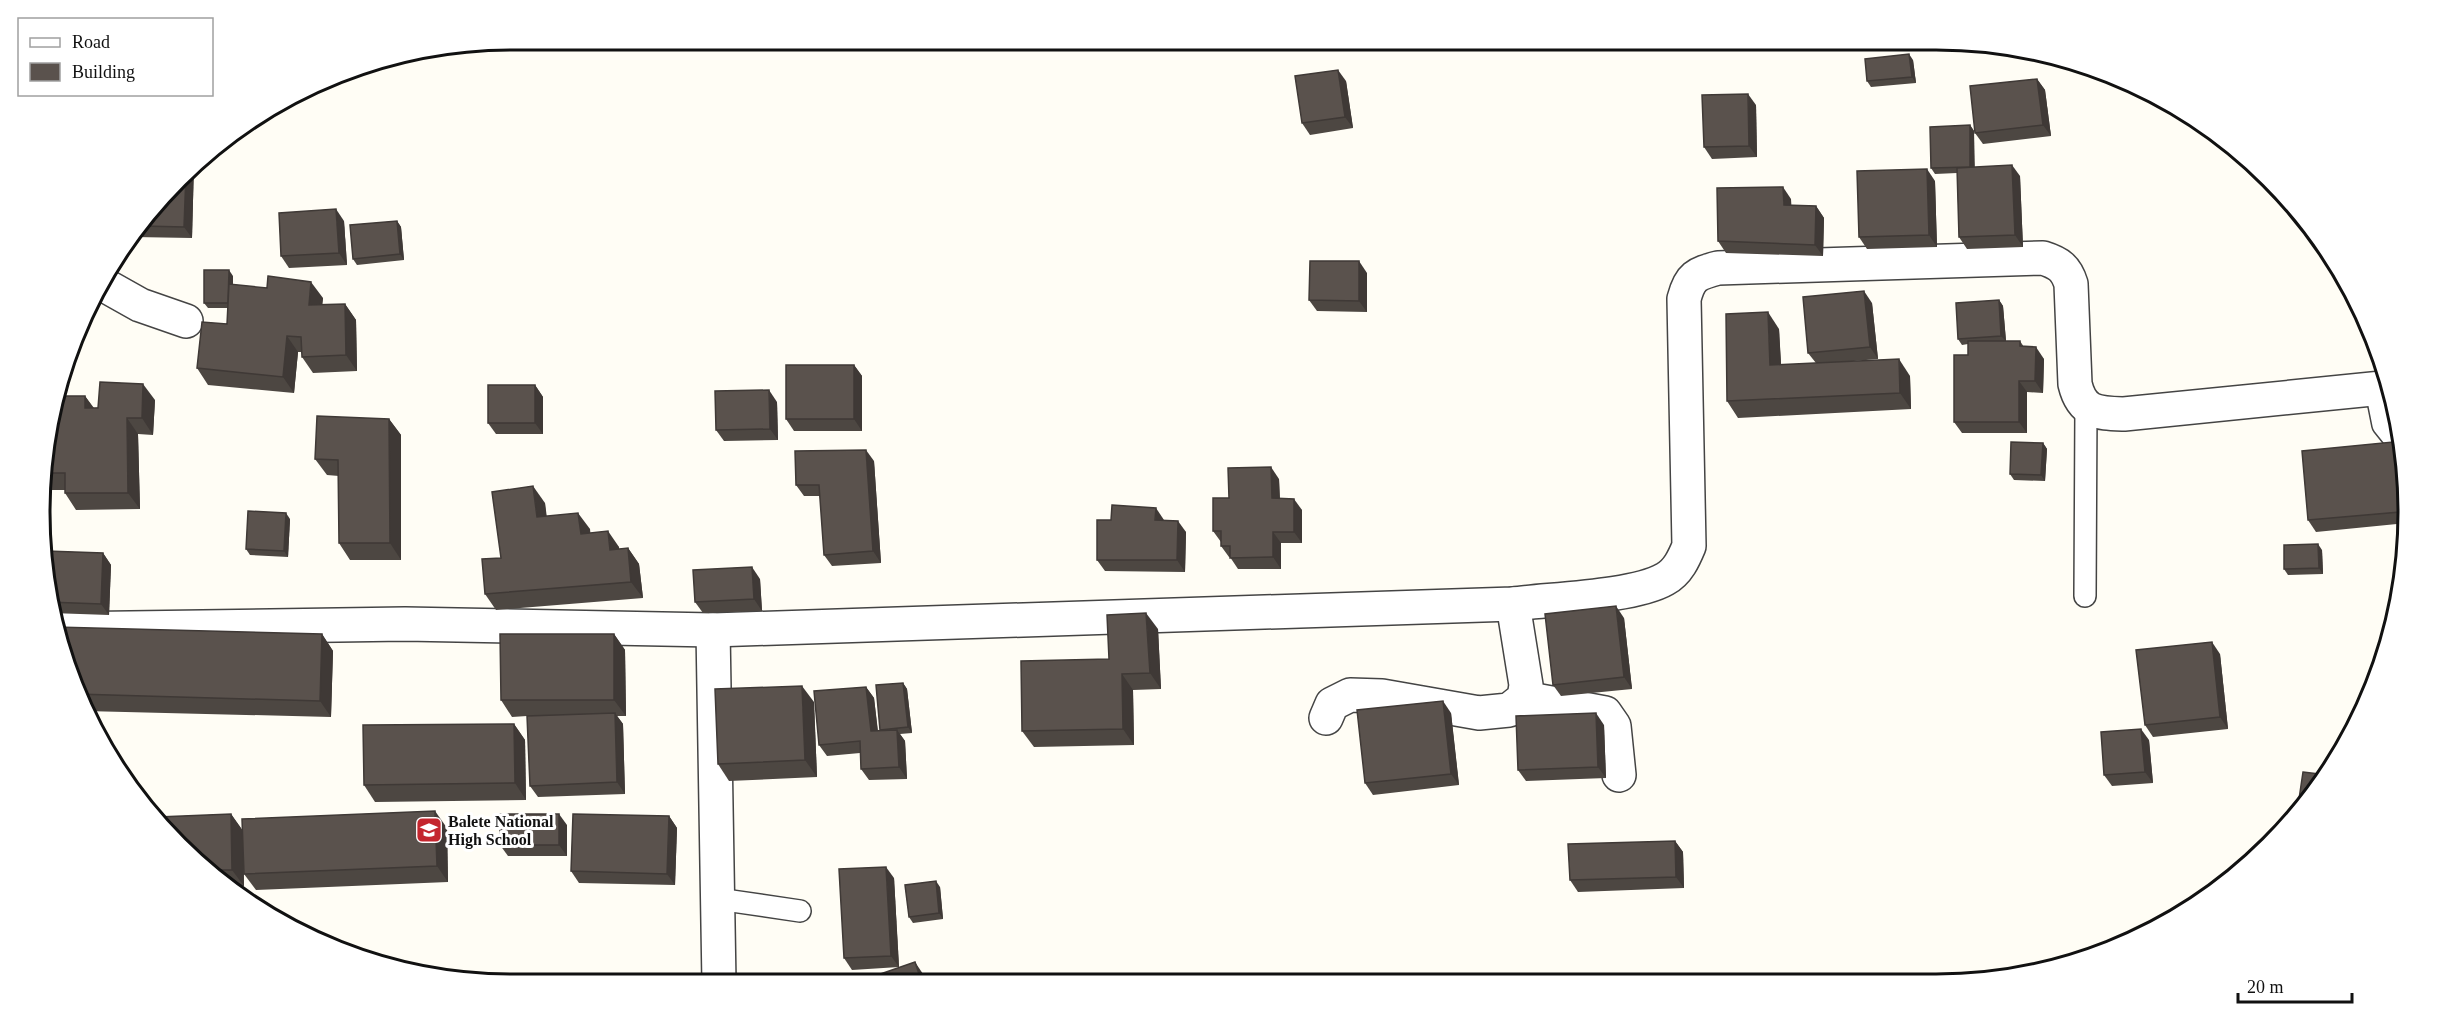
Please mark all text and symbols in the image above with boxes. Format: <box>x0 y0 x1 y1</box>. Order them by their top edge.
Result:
legend <box>18 18 213 96</box>
text: Road <box>72 32 110 52</box>
text: Building <box>72 62 135 82</box>
place label: Balete National High School <box>448 813 554 849</box>
school or university icon: Balete National High School <box>414 815 444 845</box>
scale bar <box>2238 966 2352 1004</box>
text: 20 m <box>2247 977 2284 997</box>

